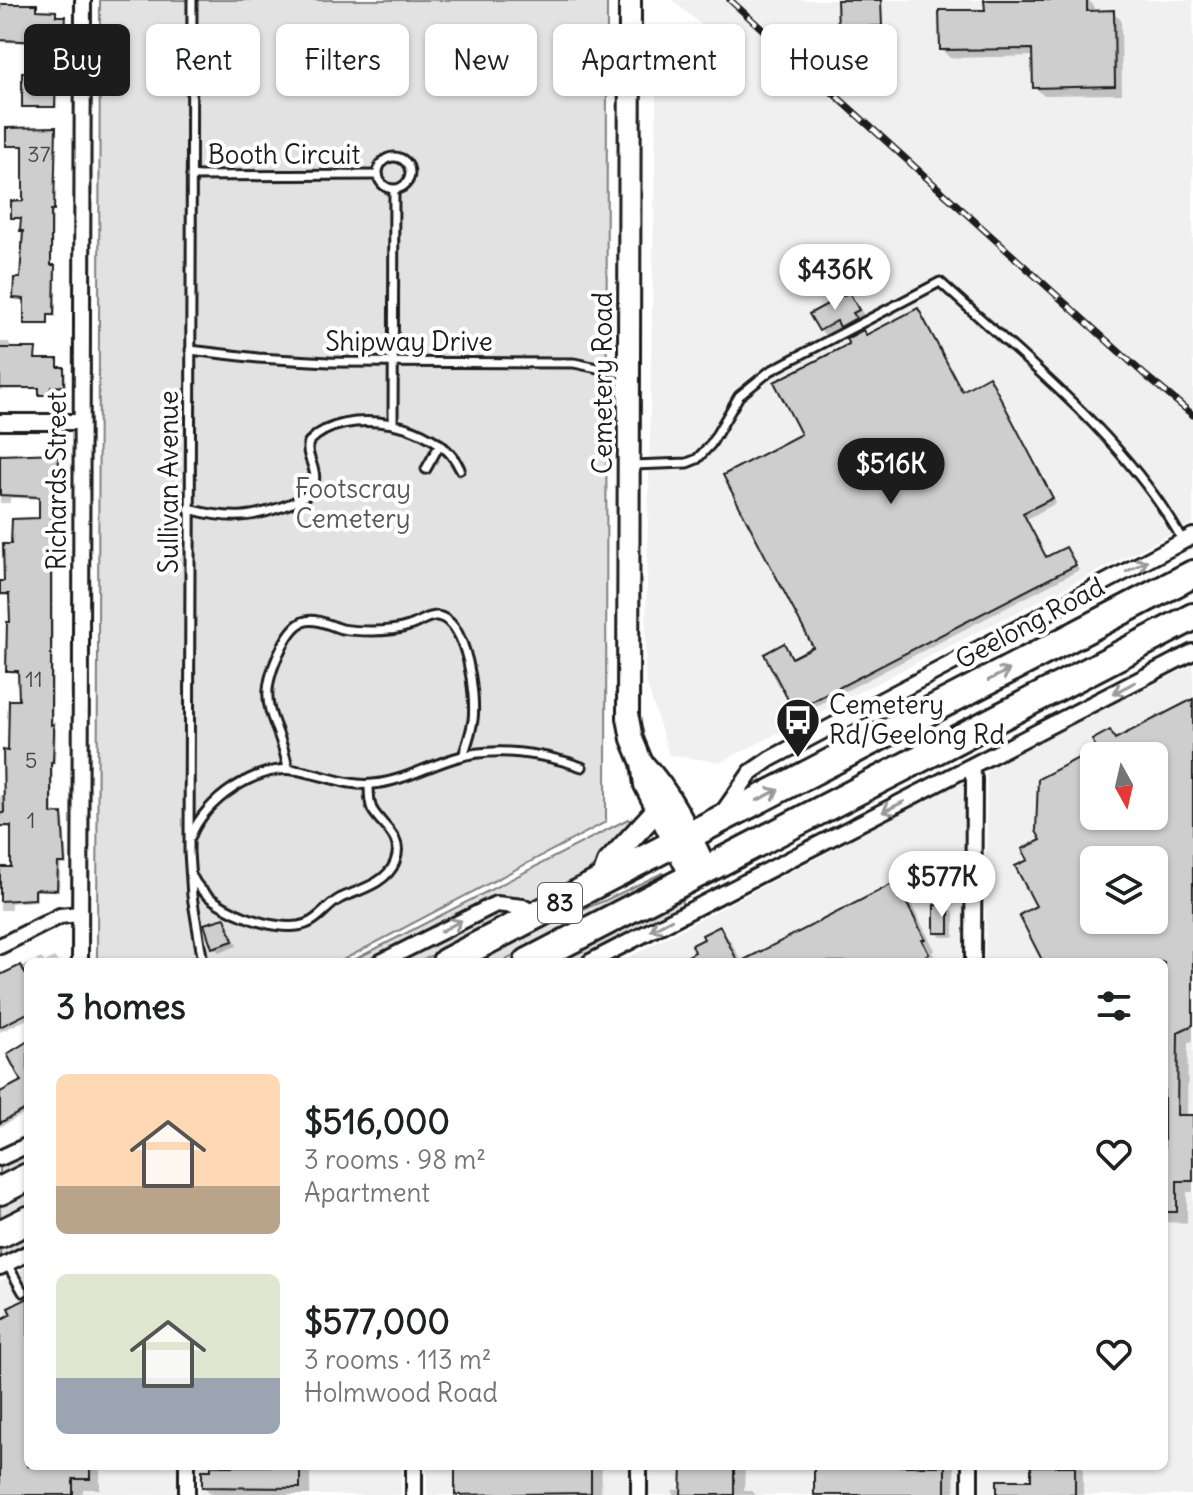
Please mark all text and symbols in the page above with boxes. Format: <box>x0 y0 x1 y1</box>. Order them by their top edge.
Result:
chip: Buy <box>24 24 130 96</box>
chip: Rent <box>146 24 260 96</box>
chip: Filters <box>276 24 409 96</box>
chip: New <box>425 24 537 96</box>
chip: Apartment <box>553 24 745 96</box>
chip: House <box>761 24 897 96</box>
street label: Booth Circuit <box>208 138 360 171</box>
house number: 37 <box>27 140 51 168</box>
pin: $436K <box>779 244 891 312</box>
text: $436K <box>797 253 873 286</box>
street label: Cemetery Road <box>586 292 619 474</box>
street label: Shipway Drive <box>325 325 493 358</box>
street label: Sullivan Avenue <box>152 391 185 573</box>
street label: Richards Street <box>40 392 73 570</box>
pin: $516K <box>835 438 947 506</box>
text: $516K <box>856 447 926 480</box>
park label: Footscray Cemetery <box>295 472 411 535</box>
one-way arrow <box>1124 557 1148 573</box>
street label: Geelong Road <box>950 570 1110 676</box>
house number: 11 <box>25 665 43 693</box>
one-way arrow <box>986 667 1010 683</box>
one-way arrow <box>1112 680 1136 696</box>
place label: Cemetery Rd/Geelong Rd <box>829 688 1005 751</box>
bus stop icon: Cemetery Rd/Geelong Rd <box>774 696 822 759</box>
north arrow <box>1080 742 1168 830</box>
map controls <box>1080 742 1168 934</box>
house number: 5 <box>25 746 37 774</box>
one-way arrow <box>755 786 779 802</box>
one-way arrow <box>881 800 905 815</box>
house number: 1 <box>27 806 35 834</box>
button: layers <box>1080 846 1168 934</box>
pin: $577K <box>886 851 998 919</box>
text: $577K <box>907 860 977 893</box>
road number: 83 <box>538 883 582 923</box>
one-way arrow <box>438 917 462 933</box>
one-way arrow <box>650 917 673 933</box>
icon: filters <box>1092 984 1136 1028</box>
text: 3 homes <box>56 985 186 1028</box>
text: $516,000 <box>304 1100 450 1143</box>
icon: home <box>120 1106 216 1202</box>
icon: heart <box>1092 1132 1136 1176</box>
text: 3 rooms · 98 m² <box>304 1143 486 1176</box>
text: Apartment <box>304 1176 430 1209</box>
text: $577,000 <box>304 1300 450 1343</box>
icon: home <box>120 1306 216 1402</box>
icon: heart <box>1092 1332 1136 1376</box>
text: 3 rooms · 113 m² <box>304 1343 491 1376</box>
text: Holmwood Road <box>304 1376 498 1409</box>

